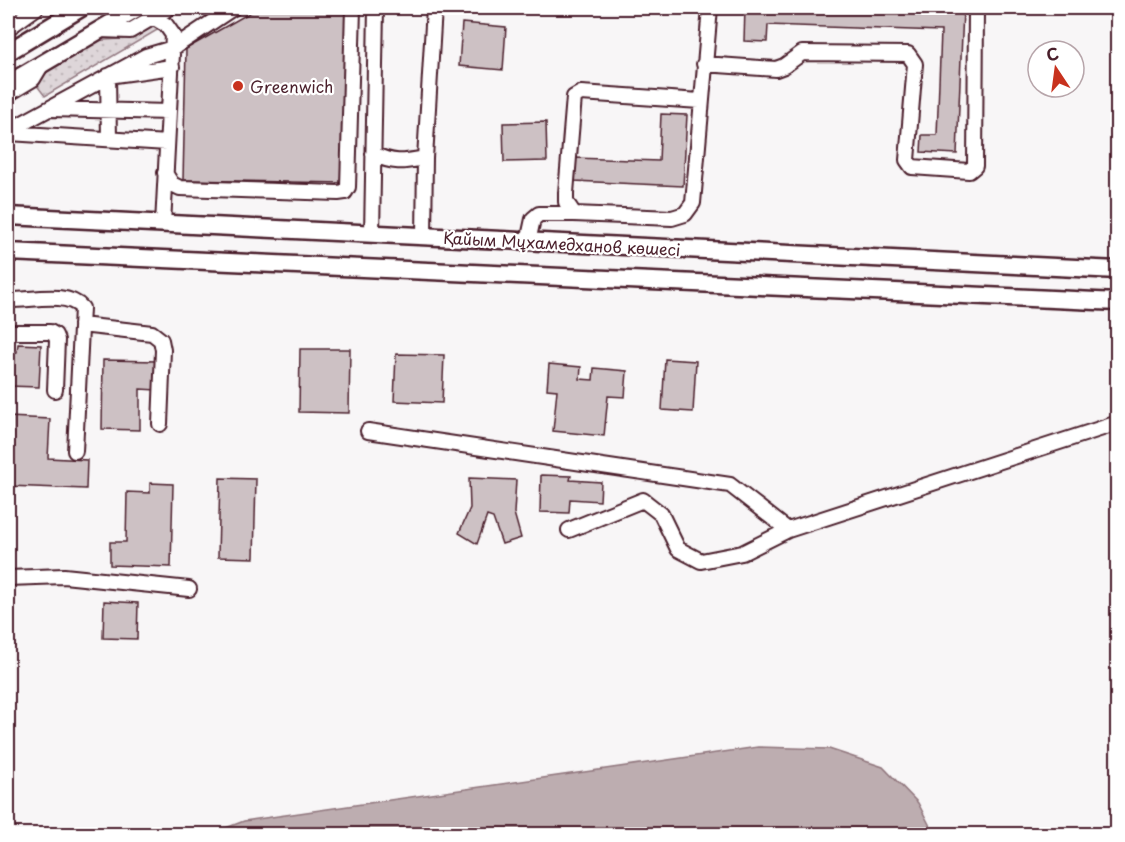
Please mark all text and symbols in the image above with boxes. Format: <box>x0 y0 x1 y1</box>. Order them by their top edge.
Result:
north arrow <box>1026 39 1086 99</box>
text: С <box>1044 40 1061 66</box>
place label: Greenwich <box>250 74 333 98</box>
marker: Greenwich <box>231 79 245 93</box>
street label: Қайым Мұхамедханов көшесі <box>443 225 681 261</box>

